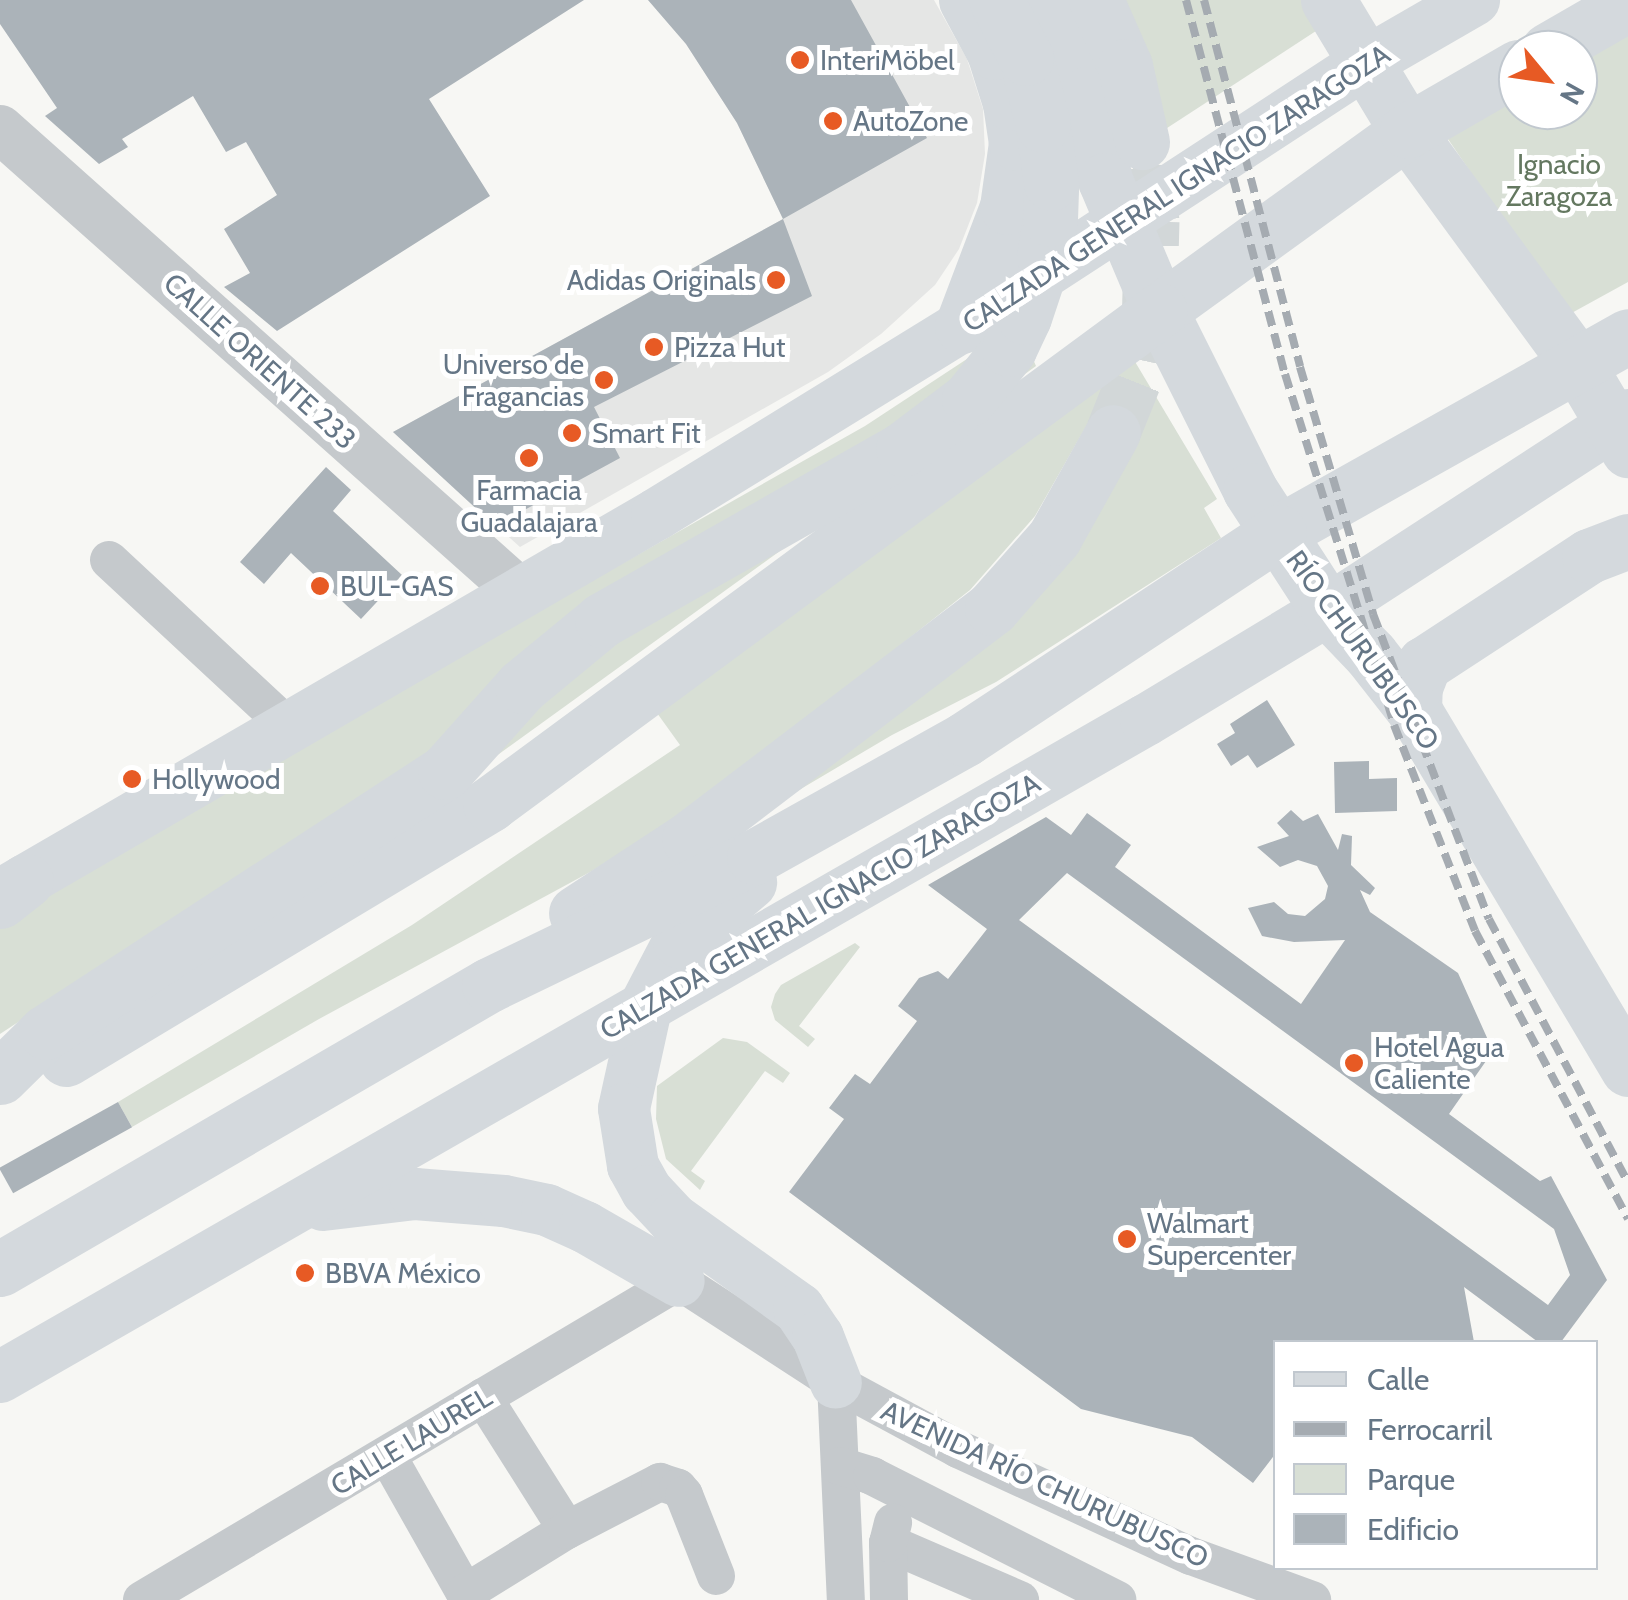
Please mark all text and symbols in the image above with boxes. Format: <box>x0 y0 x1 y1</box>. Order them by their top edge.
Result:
north arrow <box>1498 30 1598 130</box>
street label: CALZADA GENERAL IGNACIO ZARAGOZA <box>956 37 1396 339</box>
place label: InteriMöbel <box>820 43 955 77</box>
marker: InteriMöbel <box>789 49 811 71</box>
text: N <box>1553 77 1592 110</box>
place label: AutoZone <box>853 104 968 138</box>
marker: AutoZone <box>822 110 844 132</box>
park label: Ignacio Zaragoza <box>1506 147 1612 213</box>
place label: Adidas Originals <box>567 263 756 297</box>
street label: CALLE ORIENTE 233 <box>157 266 363 456</box>
marker: Adidas Originals <box>765 269 787 291</box>
place label: Pizza Hut <box>674 330 785 364</box>
marker: Pizza Hut <box>643 336 665 358</box>
place label: Universo de Fragancias <box>443 347 584 413</box>
marker: Universo de Fragancias <box>593 369 615 391</box>
place label: Smart Fit <box>592 416 701 450</box>
marker: Smart Fit <box>561 422 583 444</box>
marker: Farmacia Guadalajara <box>518 447 540 469</box>
place label: Farmacia Guadalajara <box>460 473 598 539</box>
street label: RÍO CHURUBUSCO <box>1279 544 1447 756</box>
place label: BUL-GAS <box>340 569 454 603</box>
marker: BUL-GAS <box>309 575 331 597</box>
place label: Hollywood <box>152 762 280 796</box>
street label: CALZADA GENERAL IGNACIO ZARAGOZA <box>594 766 1046 1046</box>
marker: Hollywood <box>121 768 143 790</box>
place label: Hotel Agua Caliente <box>1374 1030 1504 1096</box>
marker: Hotel Agua Caliente <box>1343 1052 1365 1074</box>
place label: Walmart Supercenter <box>1147 1206 1291 1272</box>
marker: Walmart Supercenter <box>1116 1228 1138 1250</box>
place label: BBVA México <box>325 1256 481 1290</box>
marker: BBVA México <box>294 1262 316 1284</box>
legend <box>1273 1340 1598 1570</box>
text: Calle <box>1367 1361 1429 1398</box>
street label: CALLE LAUREL <box>324 1380 498 1502</box>
street label: AVENIDA RÍO CHURUBUSCO <box>876 1393 1214 1575</box>
text: Ferrocarril <box>1367 1411 1492 1448</box>
text: Parque <box>1367 1461 1455 1498</box>
text: Edificio <box>1367 1511 1459 1548</box>

